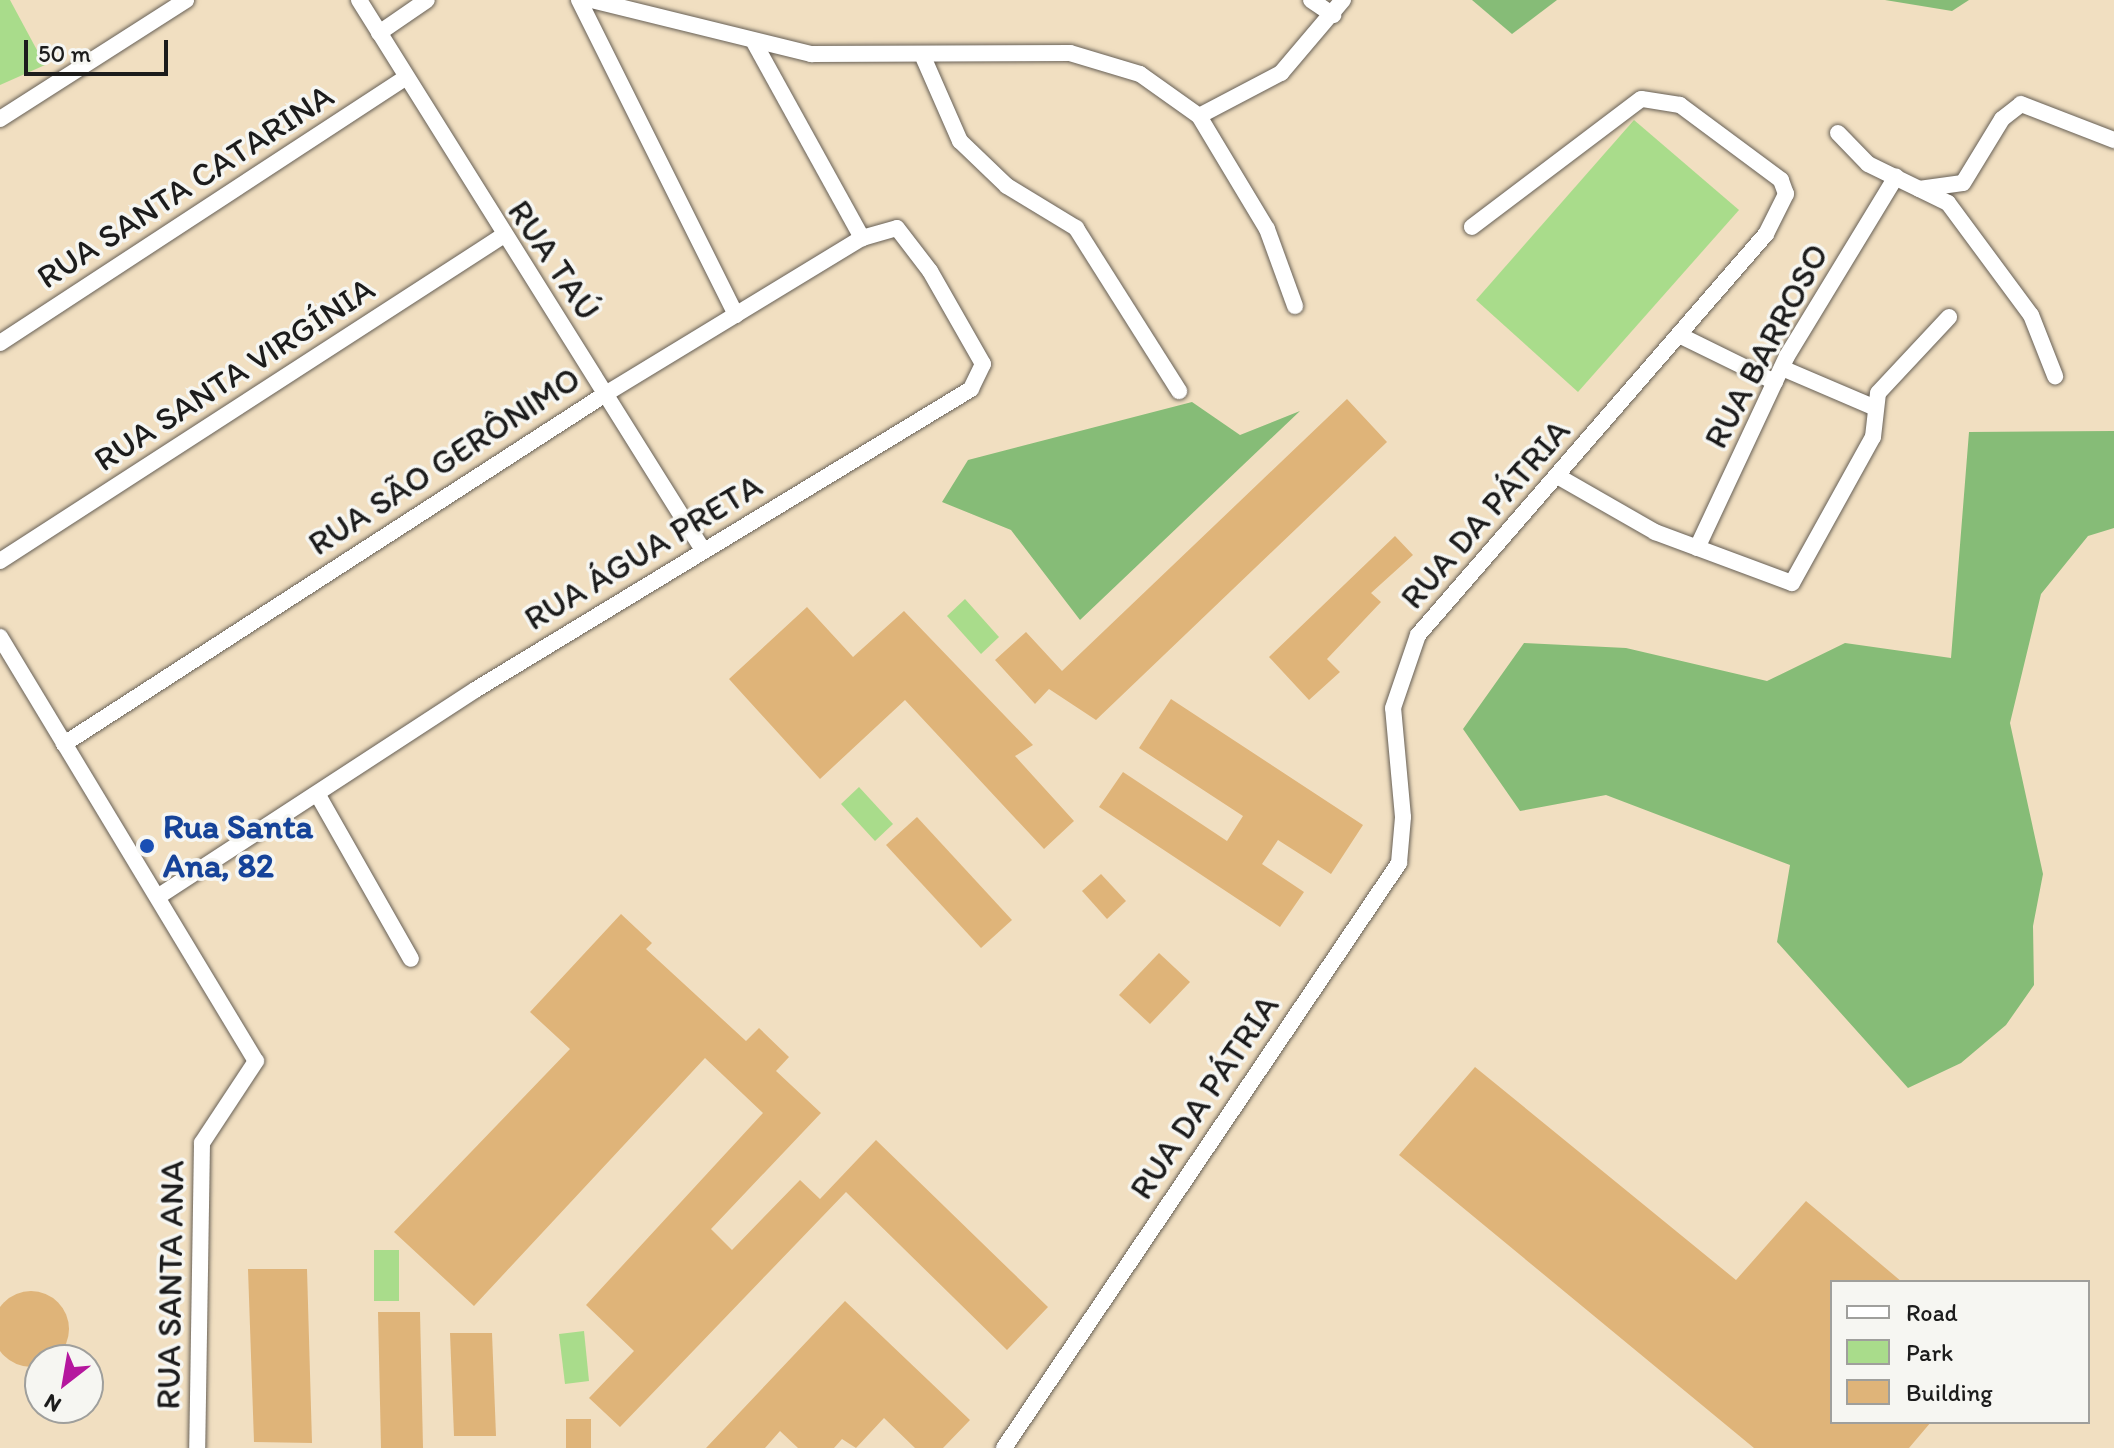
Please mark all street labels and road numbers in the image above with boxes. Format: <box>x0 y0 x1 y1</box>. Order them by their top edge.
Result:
street label: RUA SANTA CATARINA <box>28 74 342 298</box>
street label: RUA TAÚ <box>500 193 608 327</box>
street label: RUA BARROSO <box>1695 237 1837 455</box>
street label: RUA SANTA VIRGÍNIA <box>85 267 383 481</box>
street label: RUA SÃO GERÔNIMO <box>300 358 588 564</box>
street label: RUA DA PÁTRIA <box>1391 411 1579 617</box>
street label: RUA ÁGUA PRETA <box>517 465 769 639</box>
street label: RUA DA PÁTRIA <box>1120 987 1288 1207</box>
street label: RUA SANTA ANA <box>147 1159 193 1411</box>

